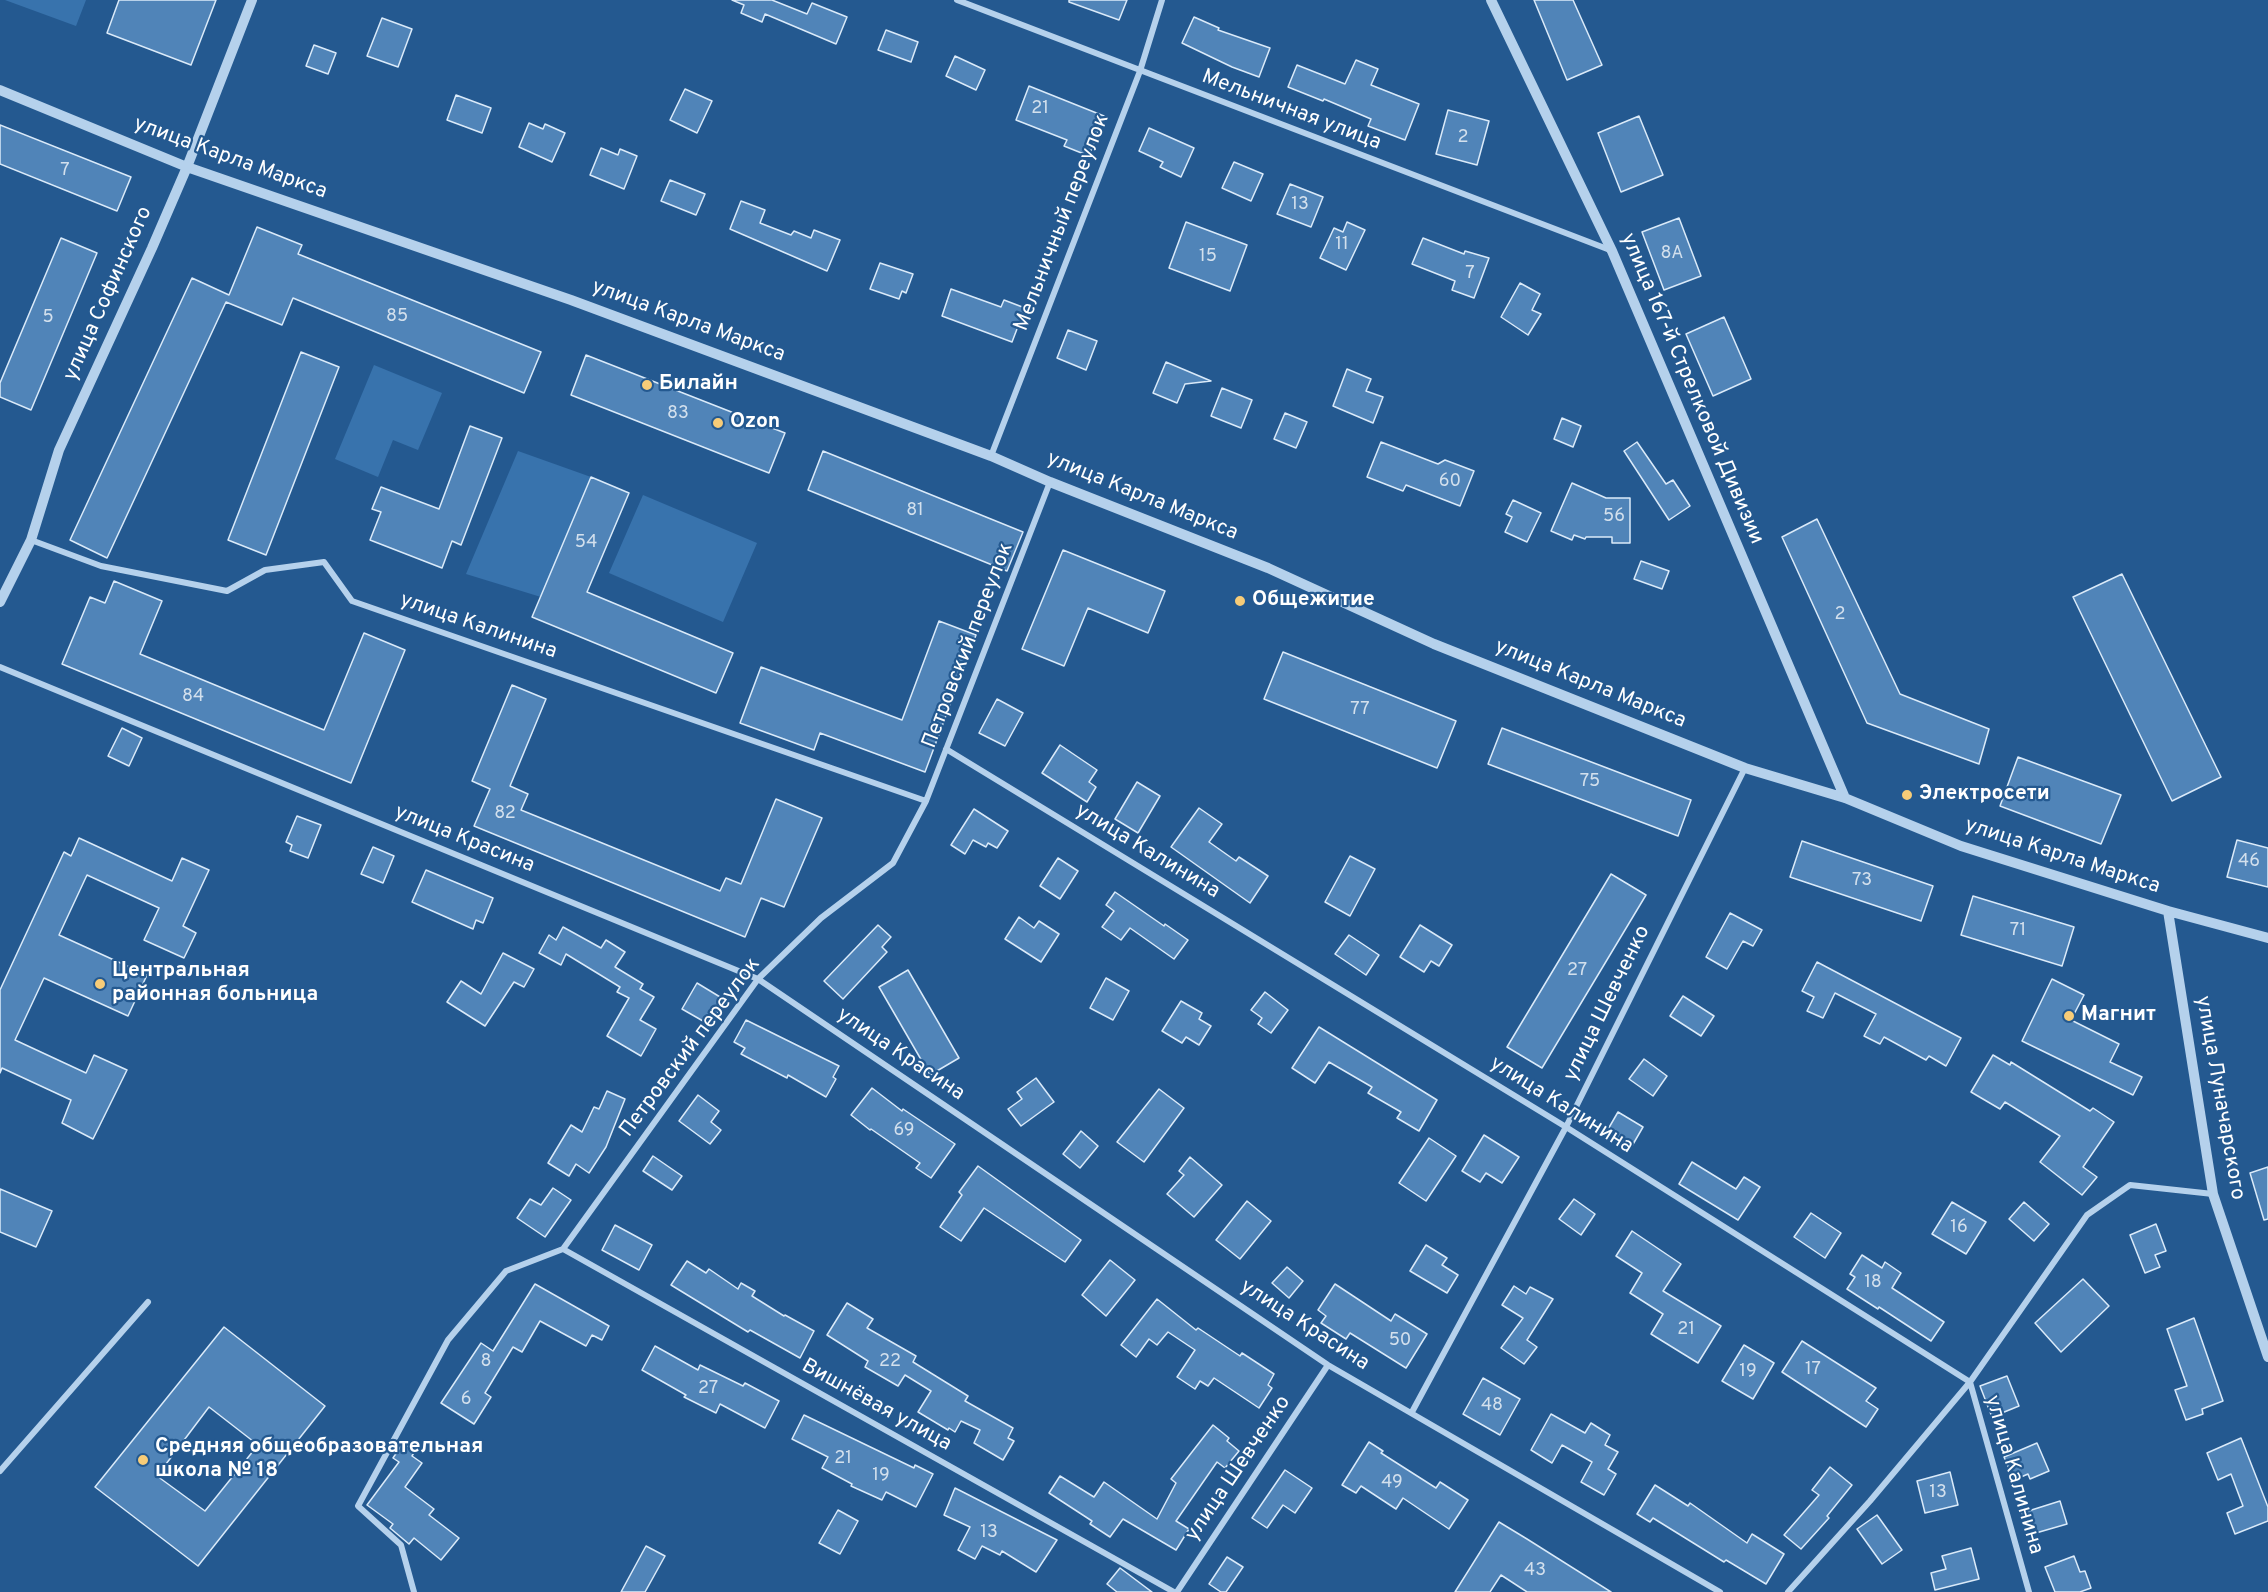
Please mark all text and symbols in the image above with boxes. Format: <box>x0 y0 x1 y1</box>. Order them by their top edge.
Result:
street label: Мельничная улица <box>1198 65 1384 157</box>
house number: 21 <box>1031 98 1049 120</box>
street label: Мельничный переулок <box>1010 111 1116 335</box>
street label: улица Карла Маркса <box>130 112 330 206</box>
house number: 2 <box>1457 127 1469 149</box>
house number: 7 <box>60 160 70 182</box>
house number: 13 <box>1291 194 1309 216</box>
street label: улица Софинского <box>59 203 159 385</box>
street label: улица 167-й Стрелковой Дивизии <box>1614 230 1768 548</box>
house number: 11 <box>1335 234 1349 256</box>
house number: 8А <box>1660 243 1684 265</box>
house number: 15 <box>1199 246 1217 268</box>
house number: 7 <box>1465 263 1475 285</box>
street label: улица Карла Маркса <box>588 275 788 369</box>
house number: 85 <box>386 306 408 328</box>
house number: 5 <box>42 307 54 329</box>
place label: Билайн <box>659 372 738 398</box>
marker: Билайн <box>640 378 654 392</box>
house number: 83 <box>667 403 689 425</box>
place label: Ozon <box>730 410 780 436</box>
marker: Ozon <box>711 416 725 430</box>
street label: улица Карла Маркса <box>1043 447 1241 547</box>
house number: 60 <box>1439 471 1461 493</box>
house number: 81 <box>906 500 924 522</box>
house number: 56 <box>1603 506 1625 528</box>
house number: 54 <box>575 532 597 554</box>
street label: Петровский переулок <box>918 540 1020 752</box>
street label: улица Калинина <box>396 588 560 666</box>
place label: Общежитие <box>1252 588 1375 614</box>
marker: Общежитие <box>1233 594 1247 608</box>
house number: 2 <box>1834 604 1846 626</box>
street label: улица Карла Маркса <box>1491 635 1689 735</box>
house number: 84 <box>182 686 204 708</box>
house number: 77 <box>1350 699 1370 721</box>
house number: 75 <box>1580 771 1600 793</box>
place label: Электросети <box>1919 782 2050 808</box>
marker: Электросети <box>1900 788 1914 802</box>
street label: улица Калинина <box>1070 799 1224 905</box>
street label: улица Красина <box>390 800 538 880</box>
house number: 82 <box>494 803 516 825</box>
street label: улица Карла Маркса <box>1961 813 2163 901</box>
house number: 46 <box>2238 851 2260 873</box>
house number: 73 <box>1852 870 1872 892</box>
house number: 71 <box>2010 920 2026 942</box>
street label: улица Шевченко <box>1559 922 1657 1086</box>
street label: Петровский переулок <box>615 953 767 1143</box>
place label: Центральная районная больница <box>112 959 318 1009</box>
house number: 27 <box>1567 960 1587 982</box>
marker: Центральная районная больница <box>93 977 107 991</box>
street label: улица Луначарского <box>2189 994 2249 1202</box>
street label: улица Красина <box>831 1003 969 1107</box>
place label: Магнит <box>2081 1003 2156 1029</box>
marker: Магнит <box>2062 1009 2076 1023</box>
street label: улица Калинина <box>1485 1052 1637 1160</box>
house number: 69 <box>894 1120 914 1142</box>
house number: 16 <box>1950 1217 1968 1239</box>
house number: 18 <box>1864 1272 1882 1294</box>
street label: улица Красина <box>1235 1275 1373 1377</box>
house number: 21 <box>1677 1319 1695 1341</box>
house number: 50 <box>1389 1330 1411 1352</box>
house number: 8 <box>481 1351 491 1373</box>
house number: 22 <box>879 1351 901 1373</box>
street label: Вишнёвая улица <box>797 1354 955 1458</box>
house number: 17 <box>1805 1359 1821 1381</box>
house number: 19 <box>1739 1361 1757 1383</box>
house number: 27 <box>698 1378 718 1400</box>
house number: 6 <box>461 1389 471 1411</box>
street label: улица Шевченко <box>1181 1391 1297 1547</box>
street label: улица Калинина <box>1978 1393 2048 1557</box>
house number: 48 <box>1481 1395 1503 1417</box>
place label: Средняя общеобразовательная школа № 18 <box>155 1435 483 1485</box>
house number: 21 <box>834 1448 852 1470</box>
marker: Средняя общеобразовательная школа № 18 <box>136 1453 150 1467</box>
house number: 19 <box>872 1465 890 1487</box>
house number: 49 <box>1381 1472 1403 1494</box>
house number: 13 <box>1929 1482 1947 1504</box>
house number: 13 <box>980 1522 998 1544</box>
house number: 43 <box>1524 1560 1546 1582</box>

